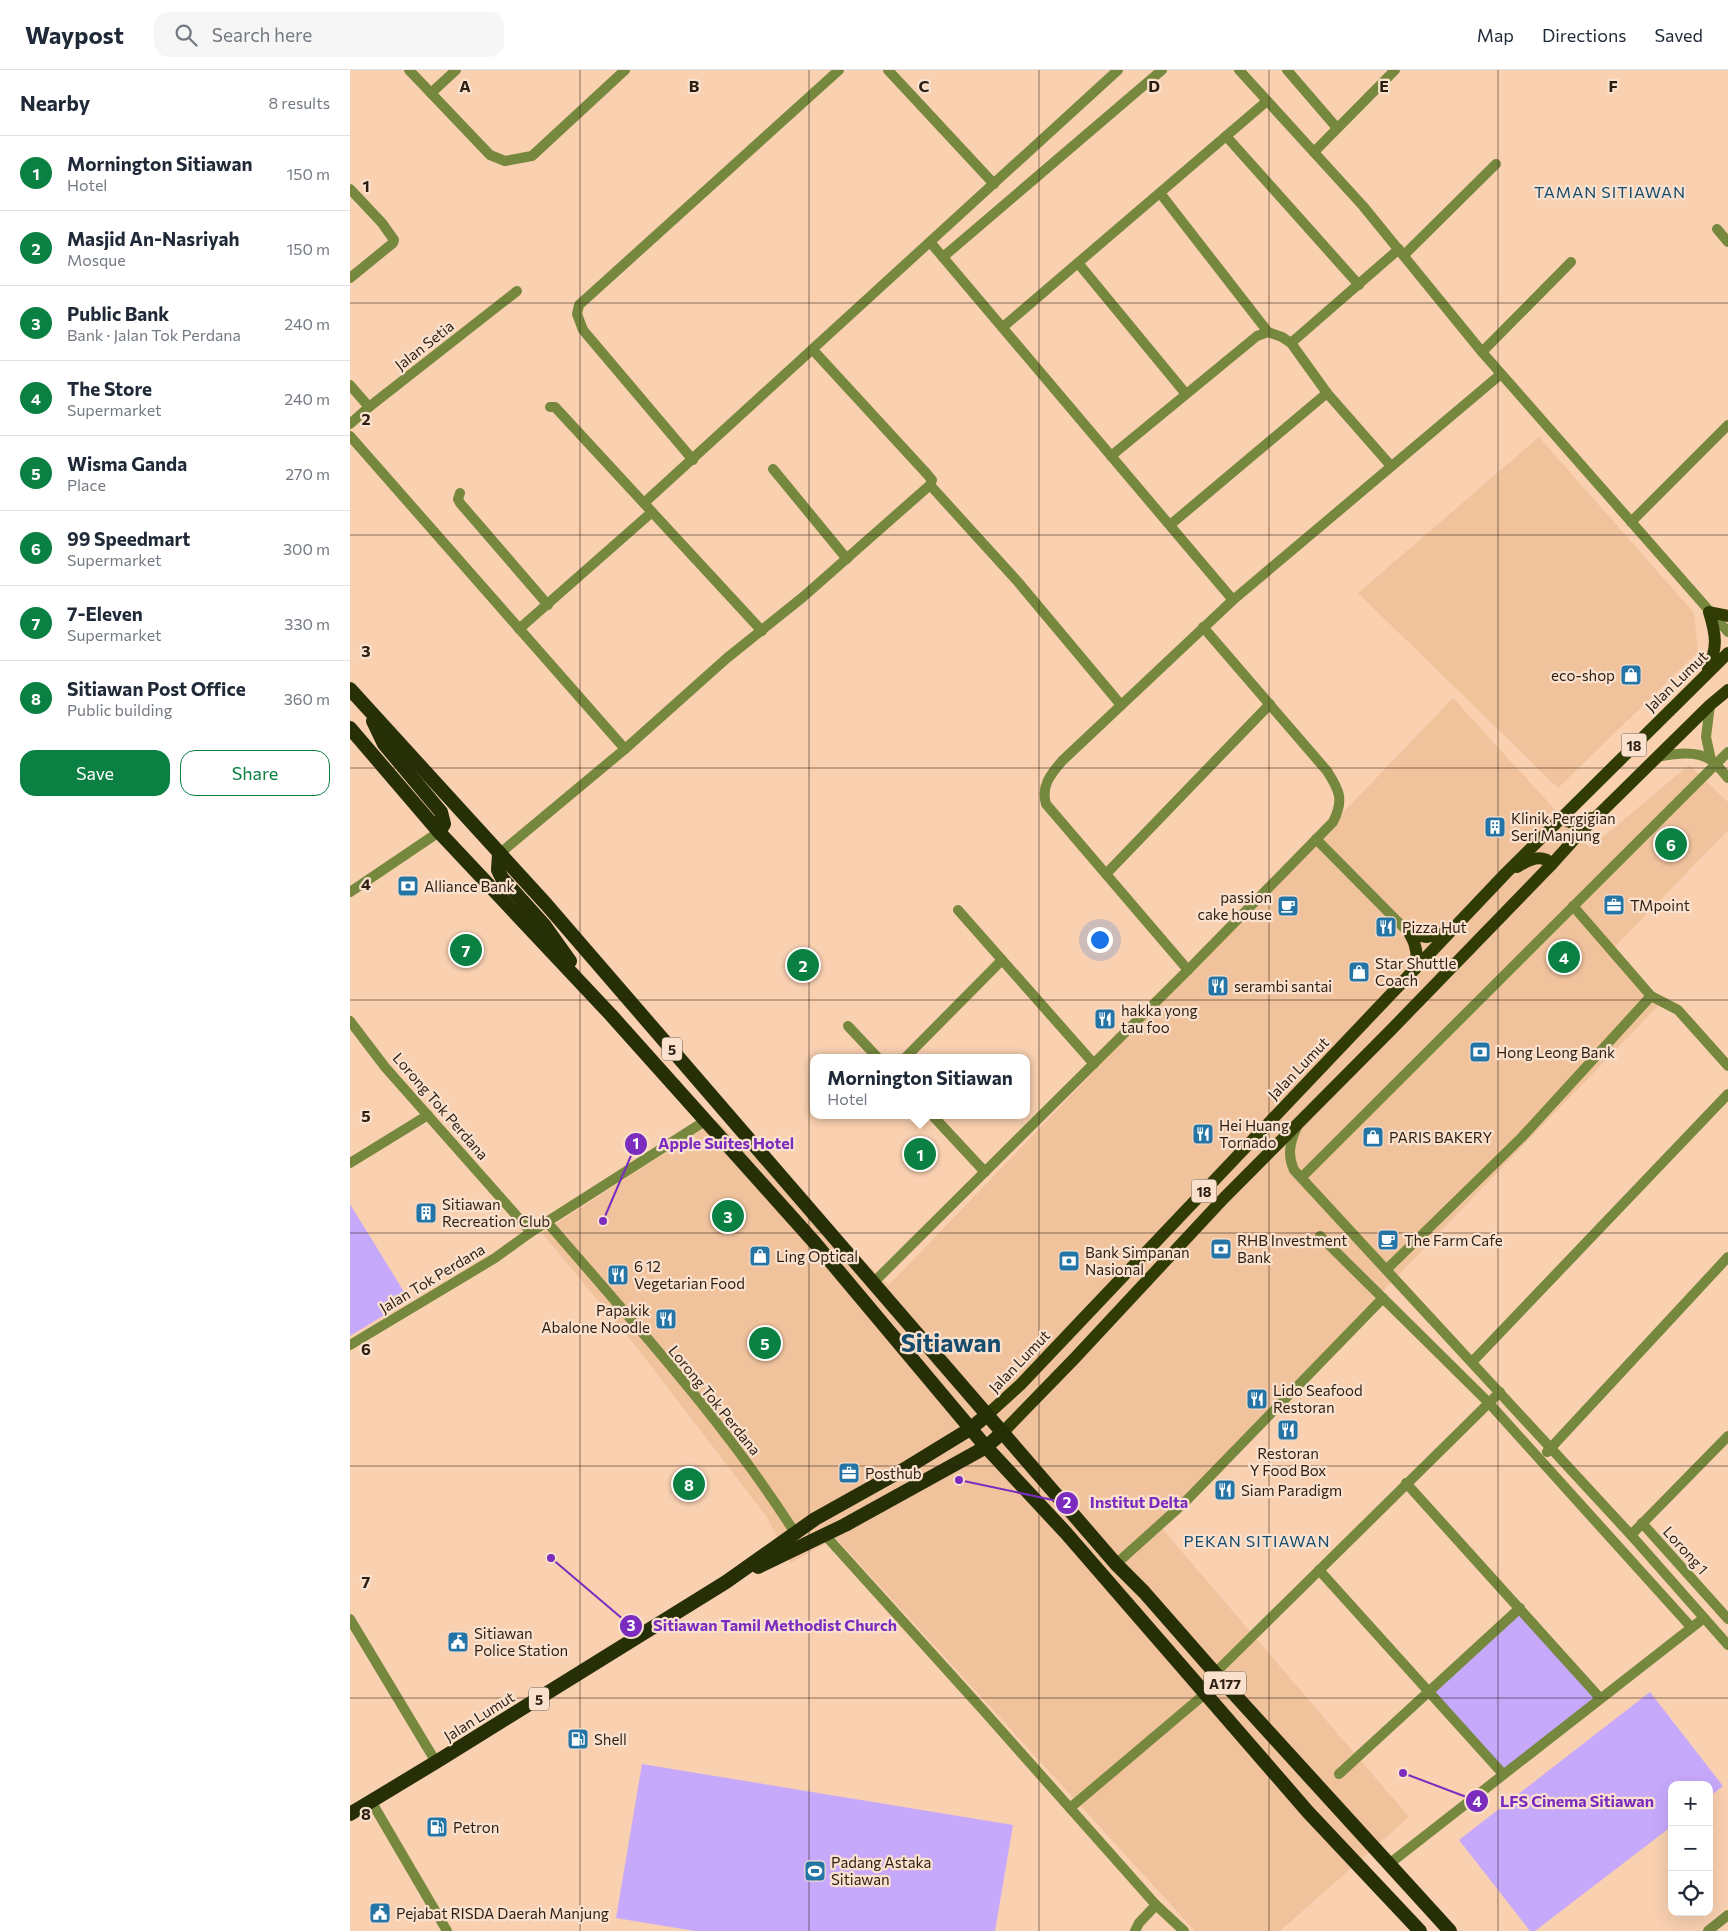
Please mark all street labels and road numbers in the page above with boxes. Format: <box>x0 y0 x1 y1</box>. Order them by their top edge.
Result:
street label: Jalan Setia <box>391 316 457 374</box>
street label: Jalan Lumut <box>1641 647 1711 715</box>
road number: 18 <box>1622 734 1646 756</box>
street label: Jalan Lumut <box>1264 1033 1332 1103</box>
road number: 5 <box>662 1038 682 1061</box>
street label: Lorong Tok Perdana <box>390 1049 492 1163</box>
road number: 18 <box>1192 1180 1216 1202</box>
street label: Jalan Tok Perdana <box>376 1240 488 1316</box>
street label: Jalan Lumut <box>985 1326 1053 1396</box>
street label: Lorong Tok Perdana <box>665 1341 765 1459</box>
street label: Lorong 1 <box>1660 1522 1712 1578</box>
road number: A177 <box>1204 1672 1246 1695</box>
street label: Jalan Lumut <box>440 1687 518 1745</box>
road number: 5 <box>529 1688 549 1710</box>

